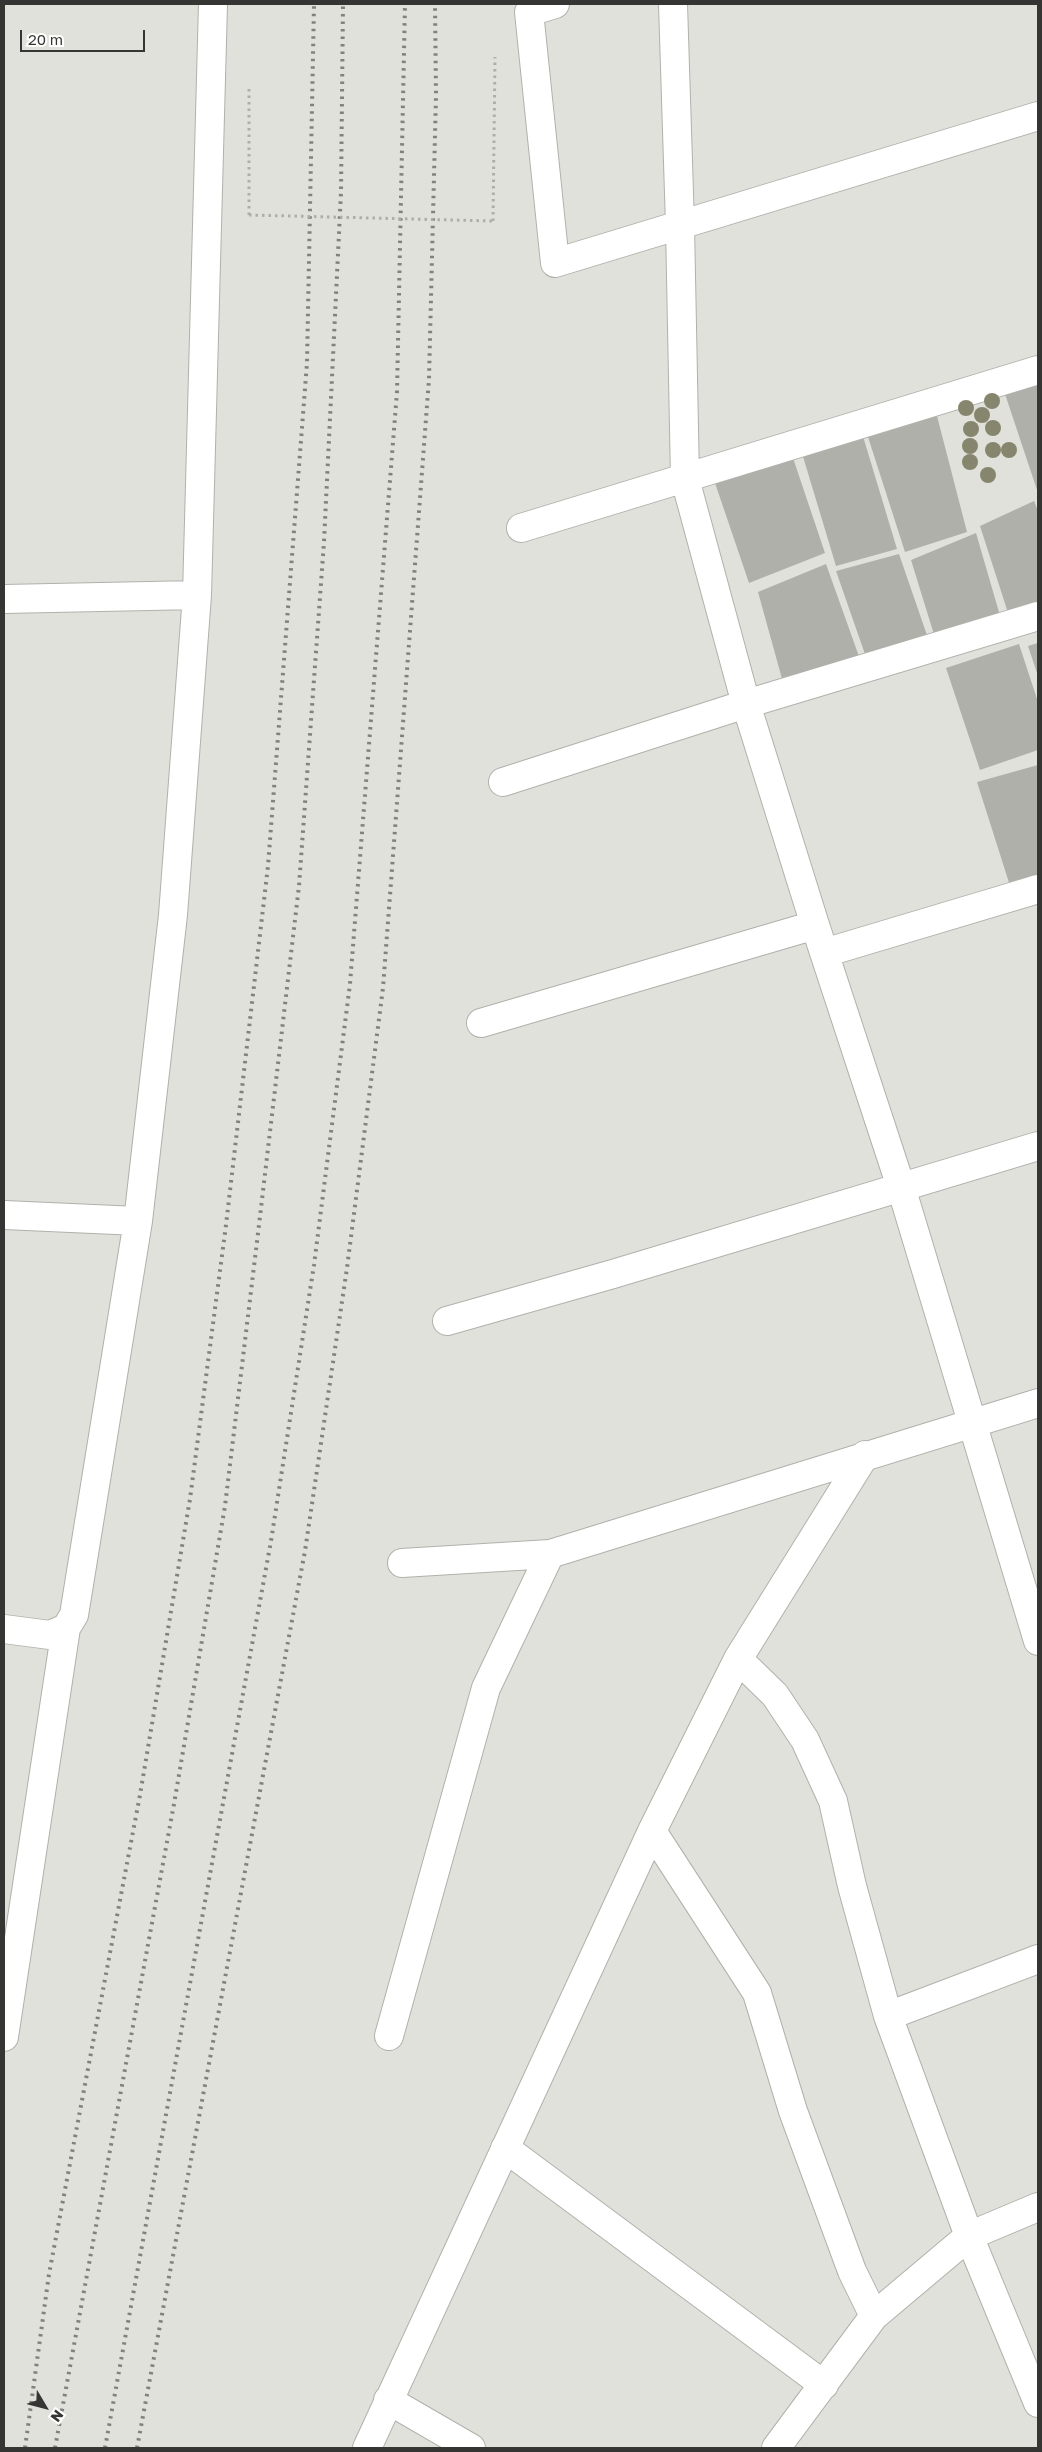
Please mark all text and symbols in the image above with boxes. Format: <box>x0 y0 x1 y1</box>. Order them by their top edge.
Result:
scale bar <box>22 20 148 52</box>
text: 20 m <box>28 30 63 48</box>
north arrow <box>20 2382 70 2432</box>
text: N <box>47 2407 67 2426</box>

